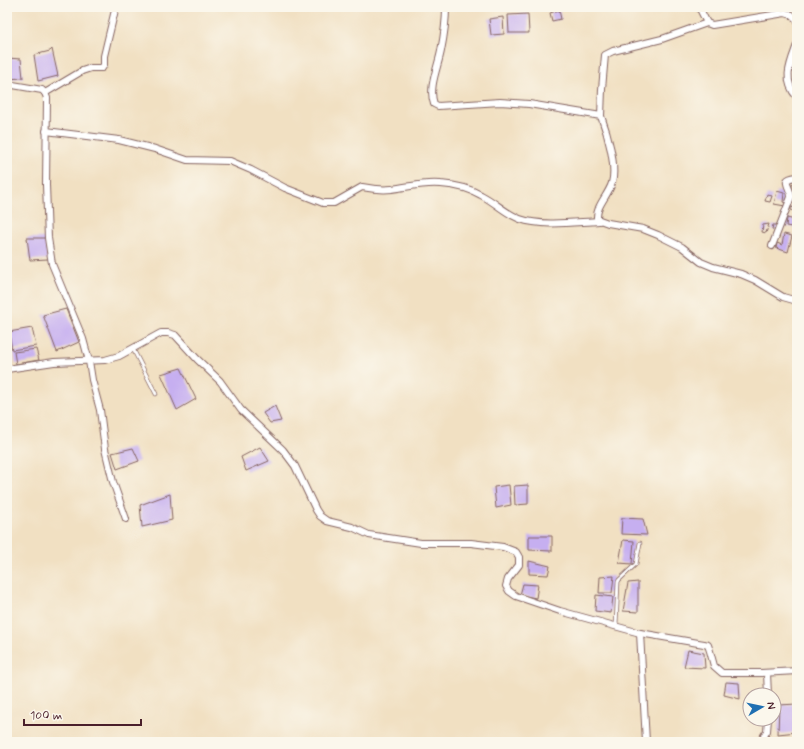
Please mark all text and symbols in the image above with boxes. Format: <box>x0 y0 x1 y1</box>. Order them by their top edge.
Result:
north arrow <box>742 687 782 727</box>
scale bar <box>24 701 141 727</box>
text: N <box>763 701 778 710</box>
text: 100 m <box>30 708 62 724</box>

